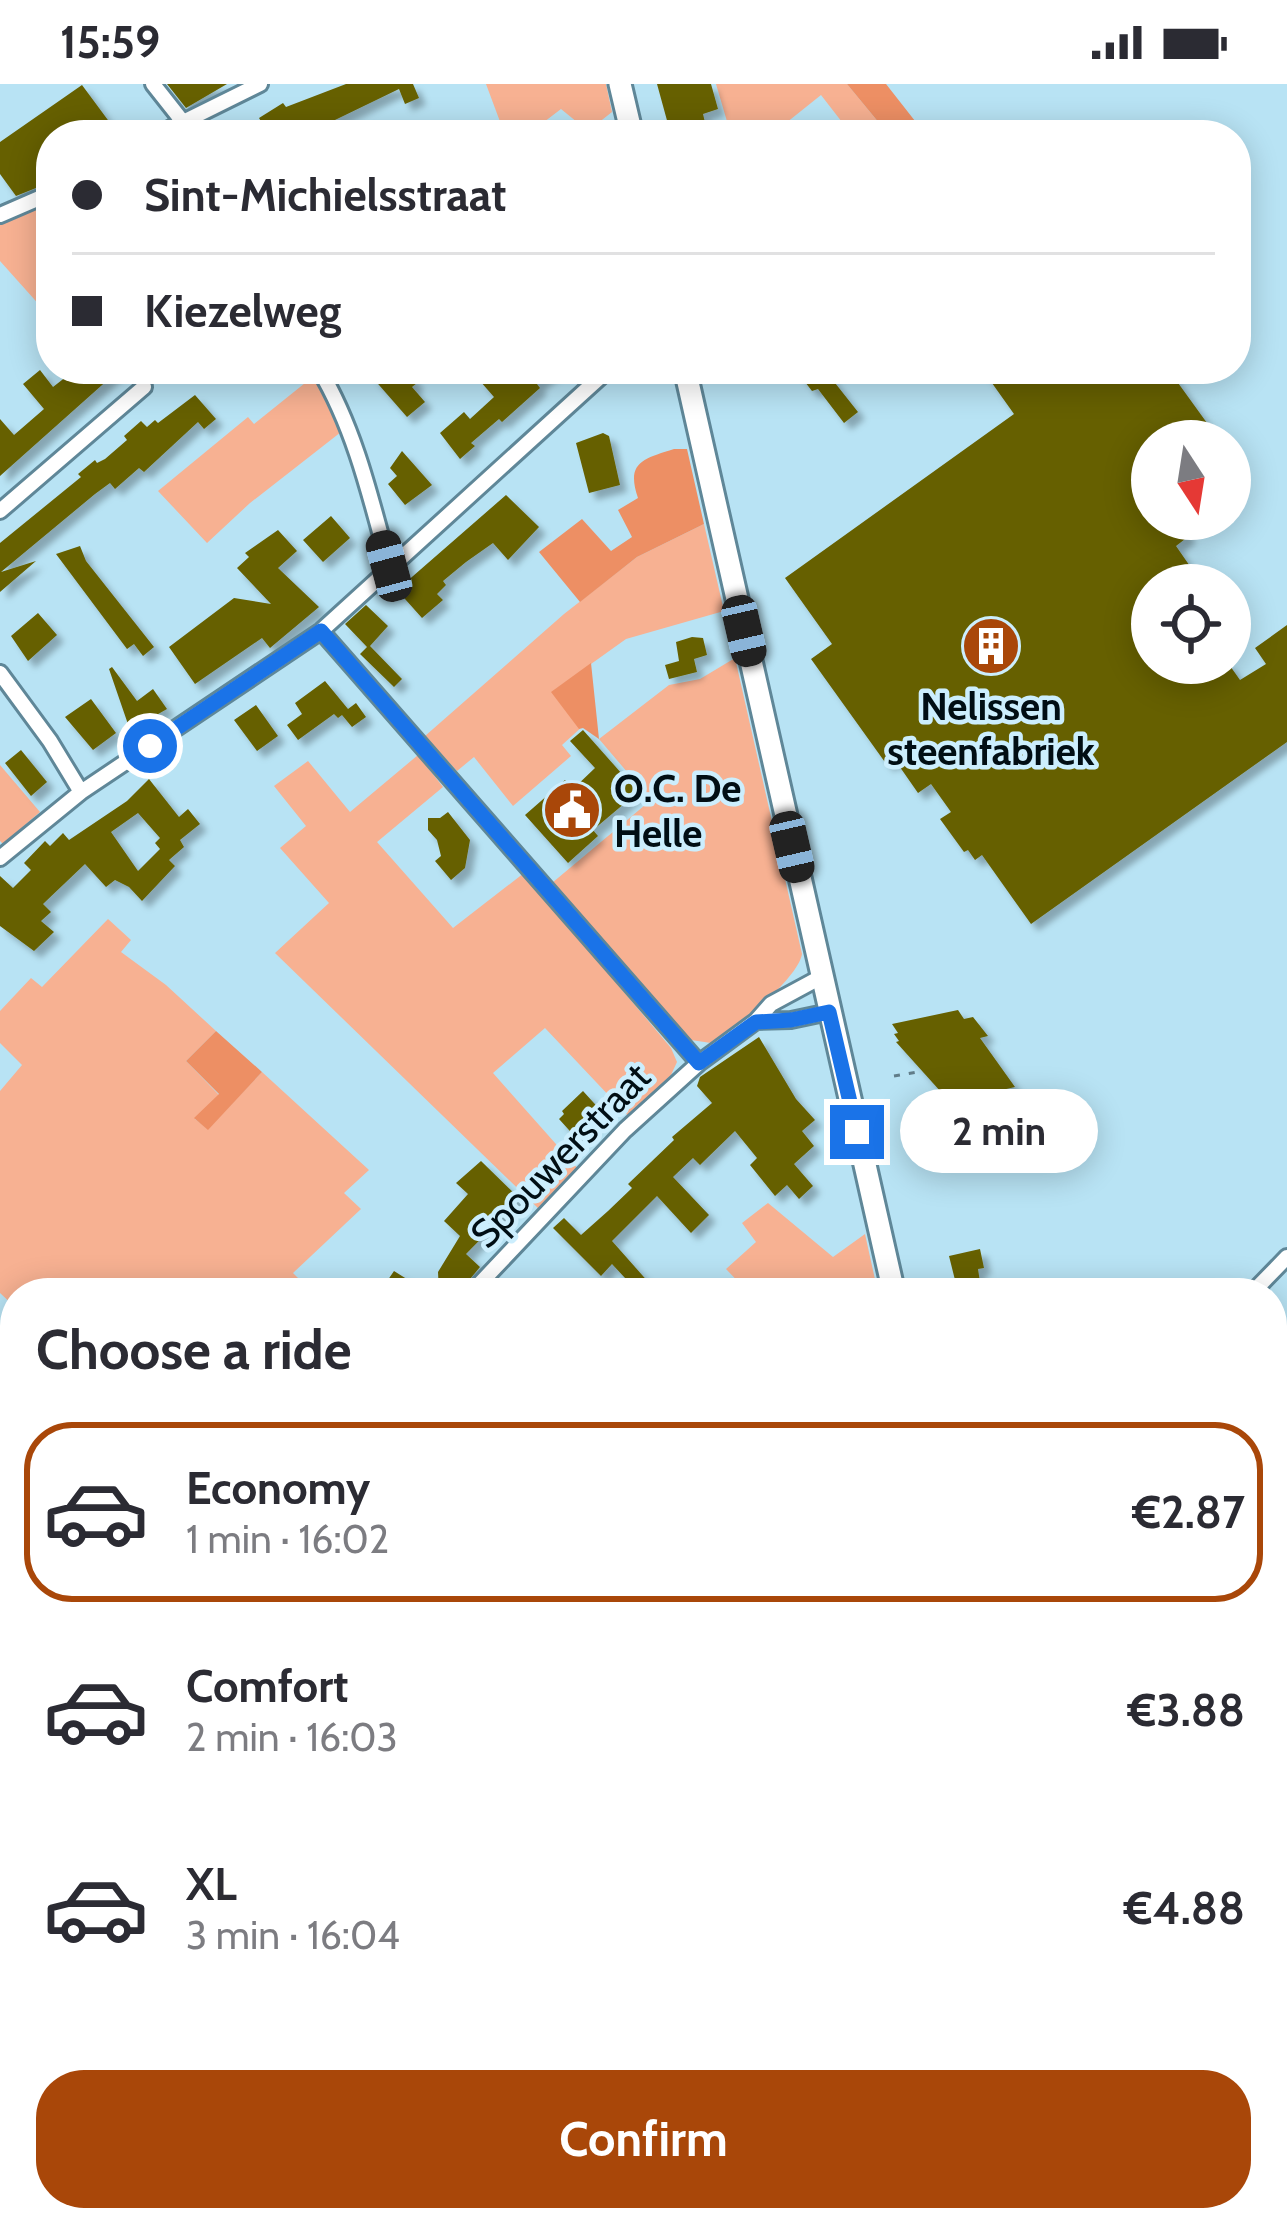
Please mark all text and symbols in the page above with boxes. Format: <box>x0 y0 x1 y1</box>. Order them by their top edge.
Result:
text: 15:59 <box>60 15 160 69</box>
text: Sint-Michielsstraat <box>144 168 506 222</box>
text: Kiezelweg <box>144 284 341 338</box>
north arrow <box>1131 420 1251 540</box>
map controls <box>1131 420 1251 684</box>
car <box>362 527 416 605</box>
button: locate <box>1131 564 1251 684</box>
car <box>718 592 770 670</box>
building icon: Nelissen steenfabriek <box>960 615 1022 677</box>
place label: Nelissen steenfabriek <box>887 682 1095 775</box>
route start <box>123 719 177 773</box>
place label: O.C. De Helle <box>614 764 741 857</box>
public building icon: O.C. De Helle <box>541 779 603 841</box>
car <box>766 808 818 886</box>
street label: Spouwerstraat <box>460 1053 660 1257</box>
callout: 2 min <box>899 1090 1097 1174</box>
route end <box>830 1105 884 1159</box>
text: 2 min <box>952 1107 1046 1155</box>
text: Choose a ride <box>36 1317 351 1383</box>
icon: car <box>42 1458 150 1566</box>
text: Economy <box>186 1461 370 1515</box>
text: €2.87 <box>1132 1485 1245 1539</box>
text: 1 min · 16:02 <box>186 1515 389 1563</box>
icon: car <box>42 1656 150 1764</box>
text: Comfort <box>186 1659 349 1713</box>
text: €3.88 <box>1128 1683 1245 1737</box>
text: 2 min · 16:03 <box>186 1713 398 1761</box>
icon: car <box>42 1854 150 1962</box>
text: XL <box>186 1857 237 1911</box>
text: €4.88 <box>1124 1881 1245 1935</box>
text: 3 min · 16:04 <box>186 1911 400 1959</box>
button: Confirm <box>36 2070 1251 2208</box>

